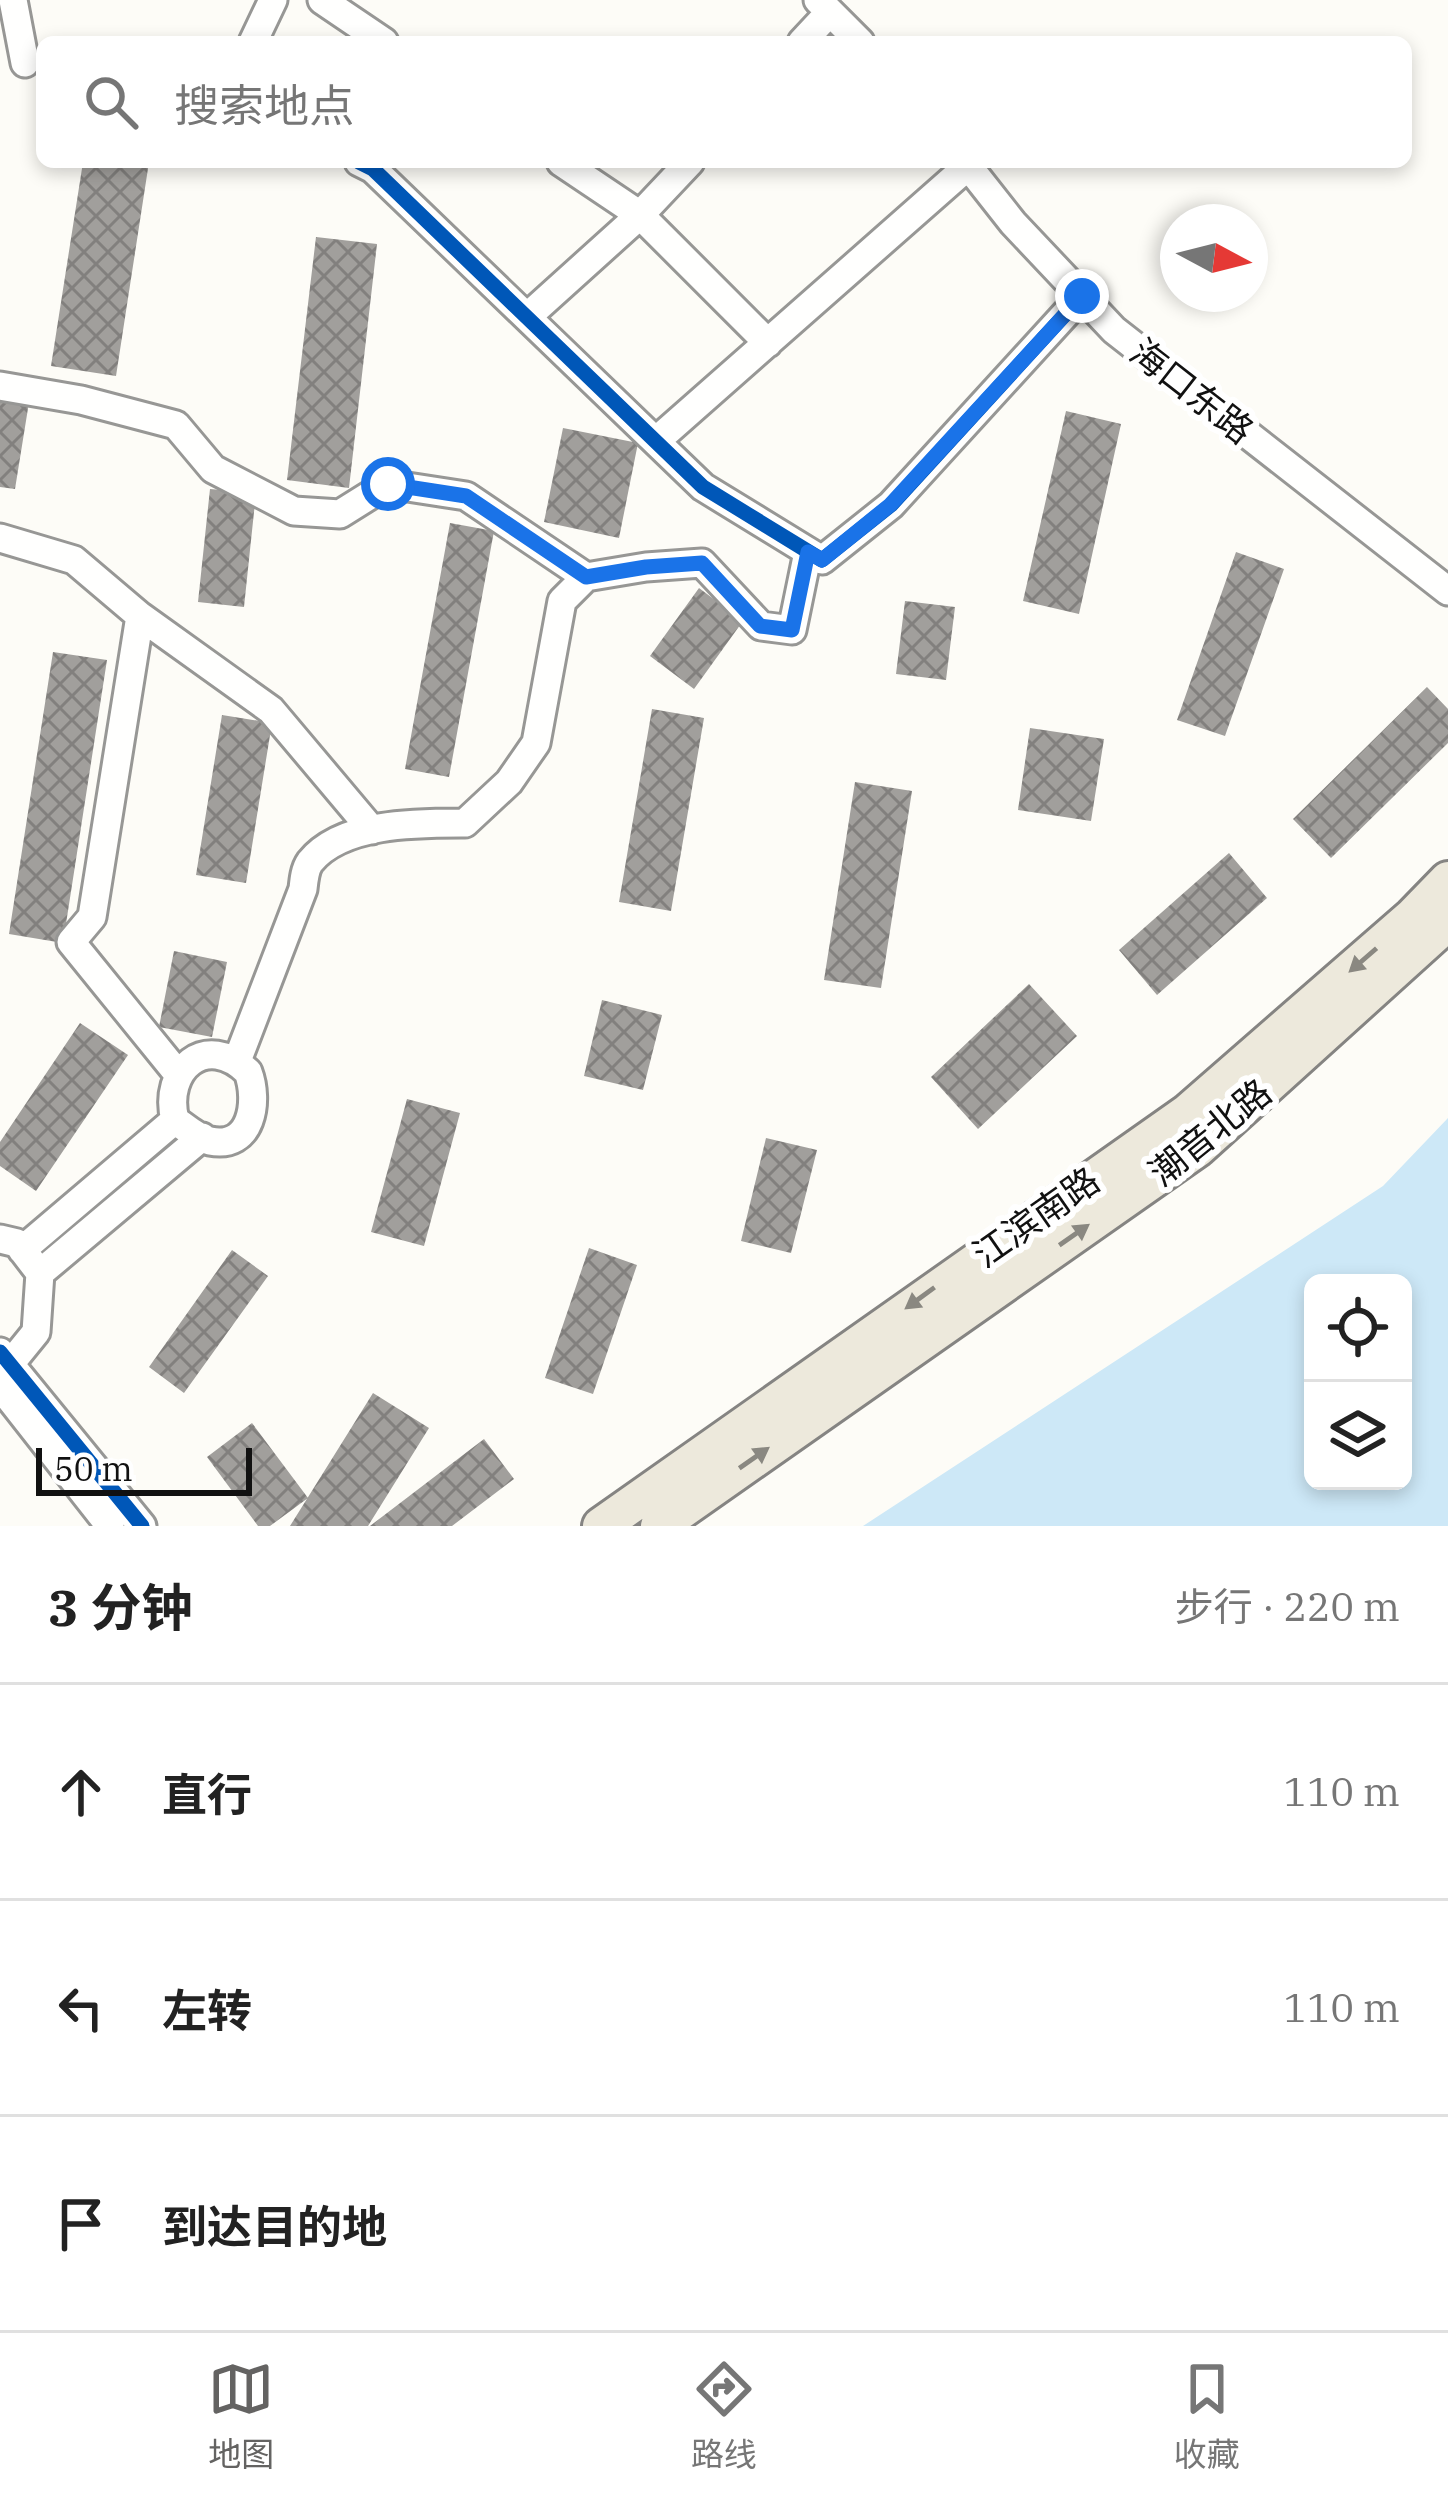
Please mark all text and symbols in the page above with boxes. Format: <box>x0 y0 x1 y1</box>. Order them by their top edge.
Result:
search box <box>36 36 1412 168</box>
icon: search <box>78 69 144 135</box>
text: 搜索地点 <box>174 76 354 134</box>
north arrow <box>1160 204 1268 312</box>
route end <box>1055 269 1109 323</box>
street label: 海口东路 <box>1121 328 1264 453</box>
route start <box>361 457 415 511</box>
one-way arrow <box>1348 946 1377 973</box>
street label: 潮音北路 <box>1139 1068 1280 1195</box>
street label: 江滨南路 <box>963 1156 1108 1277</box>
one-way arrow <box>1058 1224 1090 1247</box>
map controls <box>1304 1274 1412 1490</box>
button: locate <box>1304 1274 1412 1382</box>
one-way arrow <box>904 1286 936 1309</box>
button: layers <box>1304 1382 1412 1490</box>
scale bar <box>36 1442 252 1495</box>
text: 50 m <box>54 1447 133 1490</box>
one-way arrow <box>738 1447 770 1470</box>
text: 3 分钟 <box>48 1574 192 1640</box>
text: 步行 · 220 m <box>1175 1581 1400 1632</box>
icon: ahead <box>48 1759 114 1825</box>
text: 直行 <box>162 1765 252 1823</box>
text: 110 m <box>1284 1766 1400 1817</box>
icon: left <box>48 1975 114 2041</box>
text: 左转 <box>162 1981 252 2039</box>
text: 110 m <box>1284 1982 1400 2033</box>
icon: arrive <box>48 2191 114 2257</box>
text: 到达目的地 <box>162 2197 387 2255</box>
tab: 地图 <box>208 2356 274 2476</box>
tab: 路线 <box>691 2356 757 2476</box>
tab: 收藏 <box>1174 2356 1240 2476</box>

